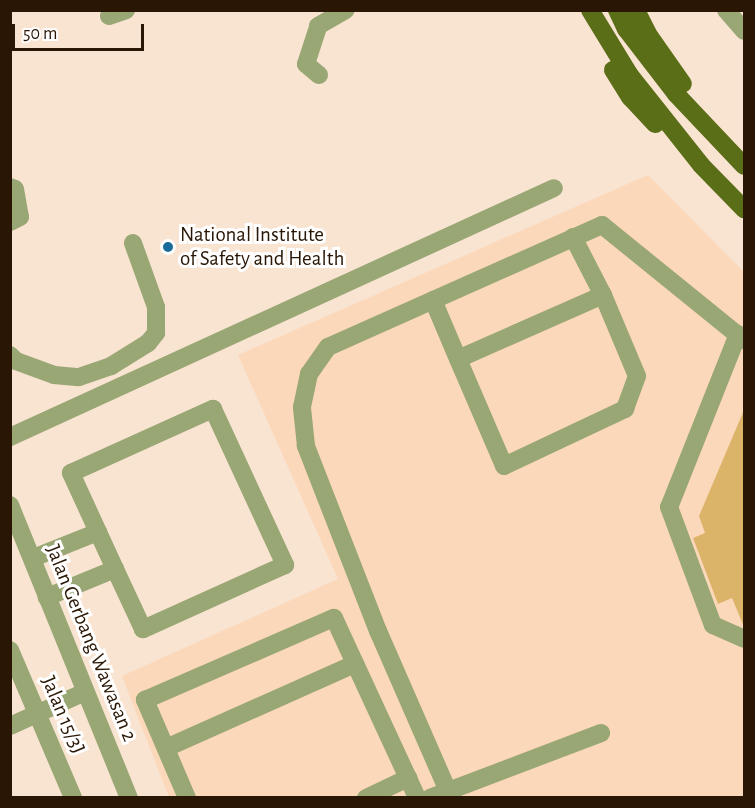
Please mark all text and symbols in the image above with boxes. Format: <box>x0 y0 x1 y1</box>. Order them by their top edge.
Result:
scale bar <box>15 12 147 50</box>
text: 50 m <box>23 25 57 43</box>
place label: National Institute of Safety and Health <box>180 222 344 272</box>
marker: National Institute of Safety and Health <box>161 240 175 254</box>
street label: Jalan Gerbang Wawasan 2 <box>40 541 142 745</box>
street label: Jalan 15/3J <box>35 672 91 758</box>

